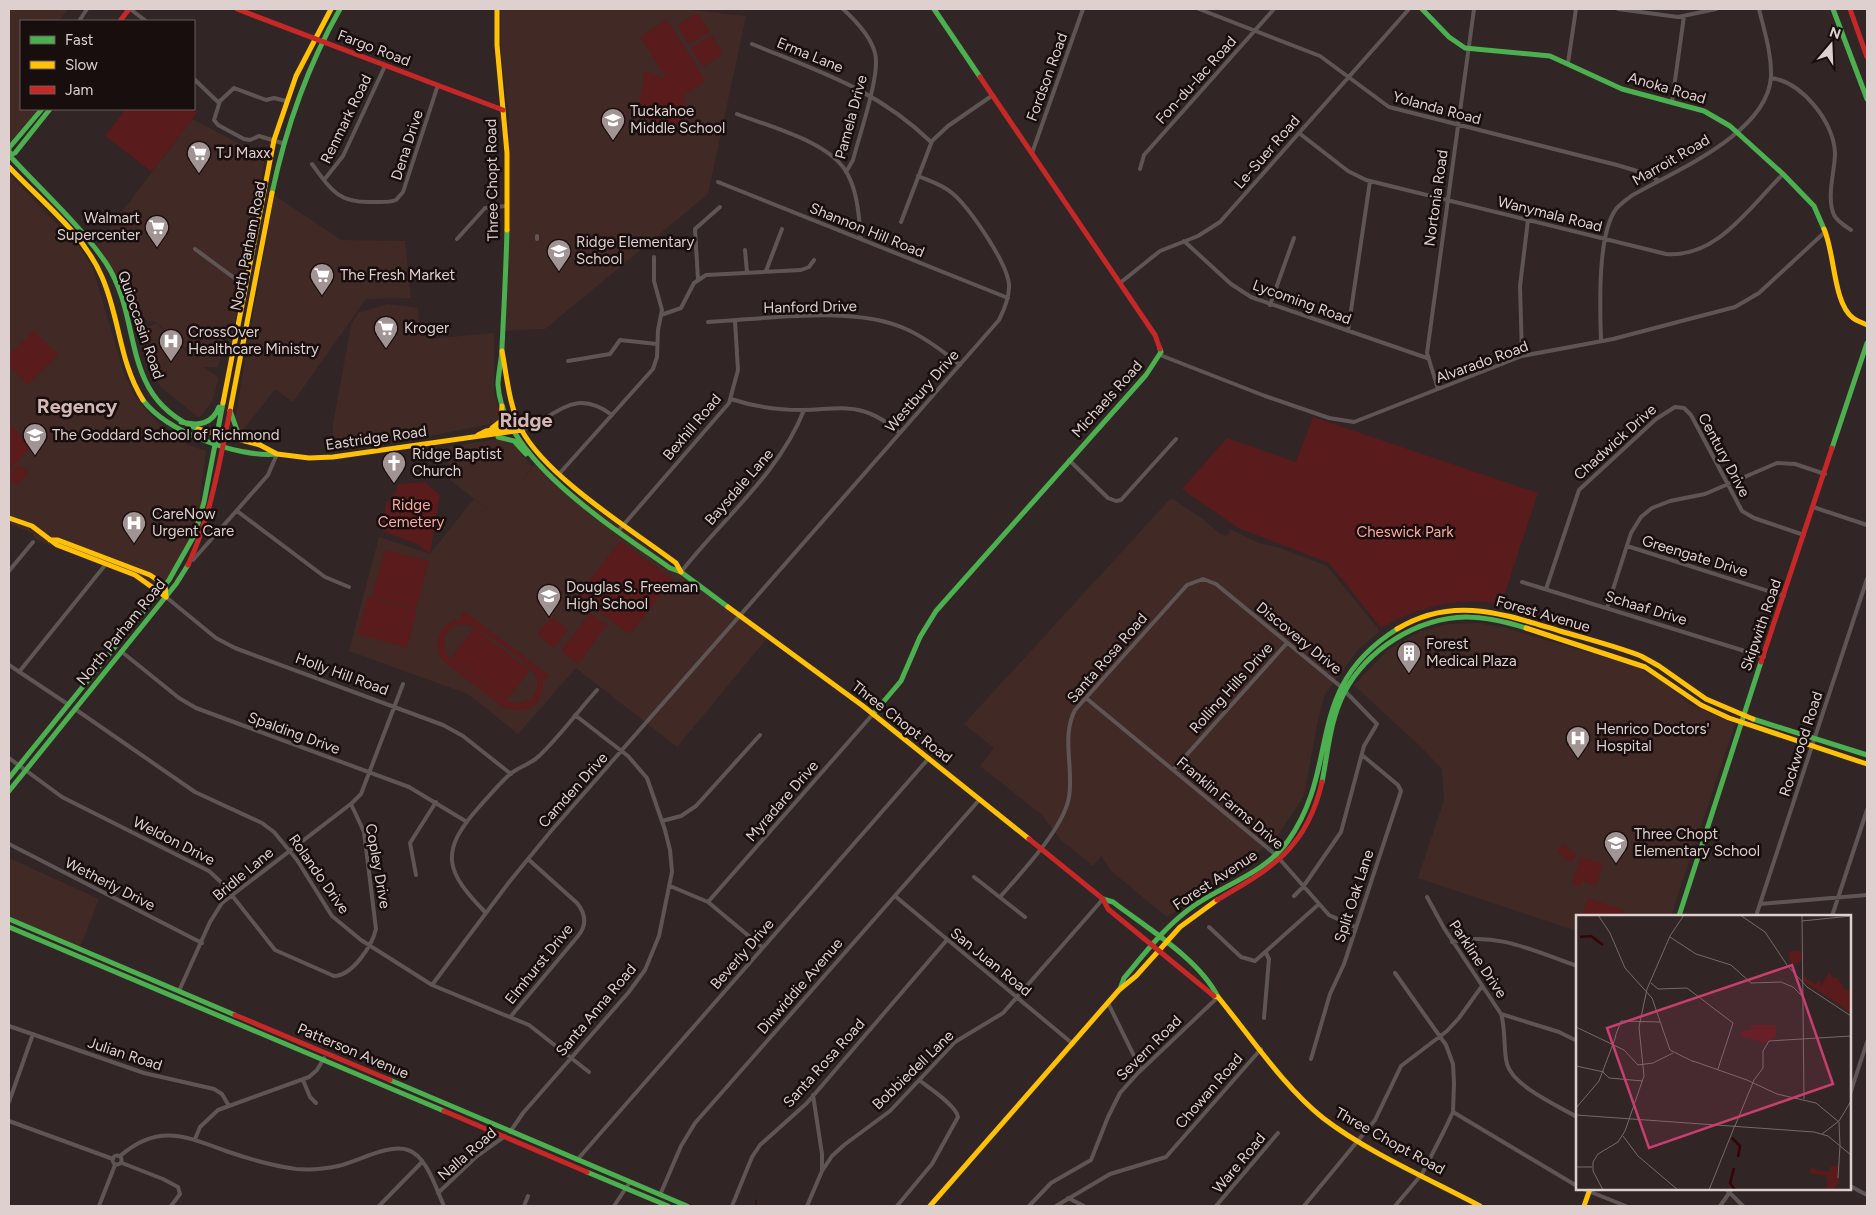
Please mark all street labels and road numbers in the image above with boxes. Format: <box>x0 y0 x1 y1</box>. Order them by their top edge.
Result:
street label: Fargo Road <box>335 26 413 70</box>
street label: Fordson Road <box>1023 30 1071 124</box>
street label: Fon-du-lac Road <box>1152 32 1240 128</box>
street label: Erma Lane <box>774 34 846 76</box>
street label: Anoka Road <box>1626 68 1708 108</box>
street label: Renmark Road <box>317 71 375 167</box>
street label: Pamela Drive <box>831 73 871 161</box>
street label: Yolanda Road <box>1391 88 1483 128</box>
street label: Dena Drive <box>387 108 427 182</box>
street label: Le-Suer Road <box>1230 112 1304 192</box>
street label: Three Chopt Road <box>482 119 502 241</box>
street label: Marroit Road <box>1629 131 1713 189</box>
street label: Nortonia Road <box>1420 148 1452 248</box>
street label: North Parham Road <box>227 180 269 312</box>
street label: Wanymala Road <box>1496 192 1604 236</box>
street label: Shannon Hill Road <box>807 199 927 261</box>
street label: Quioccasin Road <box>114 269 168 381</box>
street label: Lycoming Road <box>1250 276 1354 328</box>
street label: Hanford Drive <box>763 297 857 317</box>
street label: Alvarado Road <box>1433 337 1531 387</box>
street label: Westbury Drive <box>881 346 963 436</box>
street label: Michaels Road <box>1068 357 1146 441</box>
street label: Bexhill Road <box>659 390 725 464</box>
street label: Chadwick Drive <box>1570 400 1660 484</box>
street label: Century Drive <box>1694 410 1754 500</box>
street label: Eastridge Road <box>324 422 428 454</box>
street label: Baysdale Lane <box>701 445 777 529</box>
street label: Greengate Drive <box>1640 531 1750 581</box>
street label: North Parham Road <box>73 575 169 689</box>
street label: Skipwith Road <box>1737 577 1785 673</box>
street label: Schaaf Drive <box>1603 587 1689 629</box>
street label: Forest Avenue <box>1494 592 1592 636</box>
street label: Discovery Drive <box>1253 598 1345 678</box>
street label: Santa Rosa Road <box>1063 609 1151 707</box>
street label: Rolling Hills Drive <box>1186 639 1276 737</box>
street label: Holly Hill Road <box>293 649 391 699</box>
street label: Three Chopt Road <box>848 677 956 767</box>
street label: Rockwood Road <box>1776 689 1826 799</box>
street label: Spalding Drive <box>245 708 343 758</box>
street label: Camden Drive <box>535 749 611 831</box>
street label: Franklin Farms Drive <box>1173 753 1287 853</box>
street label: Myradare Drive <box>742 757 822 845</box>
street label: Weldon Drive <box>130 813 218 869</box>
street label: Copley Drive <box>362 822 394 910</box>
street label: Rolando Drive <box>285 831 353 917</box>
street label: Bridle Lane <box>209 843 277 905</box>
street label: Forest Avenue <box>1169 846 1261 914</box>
street label: Split Oak Lane <box>1331 847 1377 945</box>
street label: Wetherly Drive <box>62 854 158 914</box>
street label: Beverly Drive <box>706 915 778 993</box>
street label: Parkline Drive <box>1445 917 1511 1001</box>
street label: Elmhurst Drive <box>501 920 577 1008</box>
street label: San Juan Road <box>947 924 1035 1000</box>
street label: Dinwiddie Avenue <box>754 934 846 1038</box>
street label: Santa Anna Road <box>552 960 640 1060</box>
street label: Severn Road <box>1113 1012 1185 1084</box>
street label: Santa Rosa Road <box>779 1015 869 1111</box>
street label: Patterson Avenue <box>295 1019 411 1083</box>
street label: Bobbiedell Lane <box>868 1027 958 1113</box>
street label: Julian Road <box>86 1034 164 1074</box>
street label: Chowan Road <box>1172 1050 1246 1132</box>
street label: Three Chopt Road <box>1332 1103 1448 1179</box>
street label: Nalla Road <box>434 1124 500 1184</box>
street label: Ware Road <box>1209 1129 1269 1197</box>

